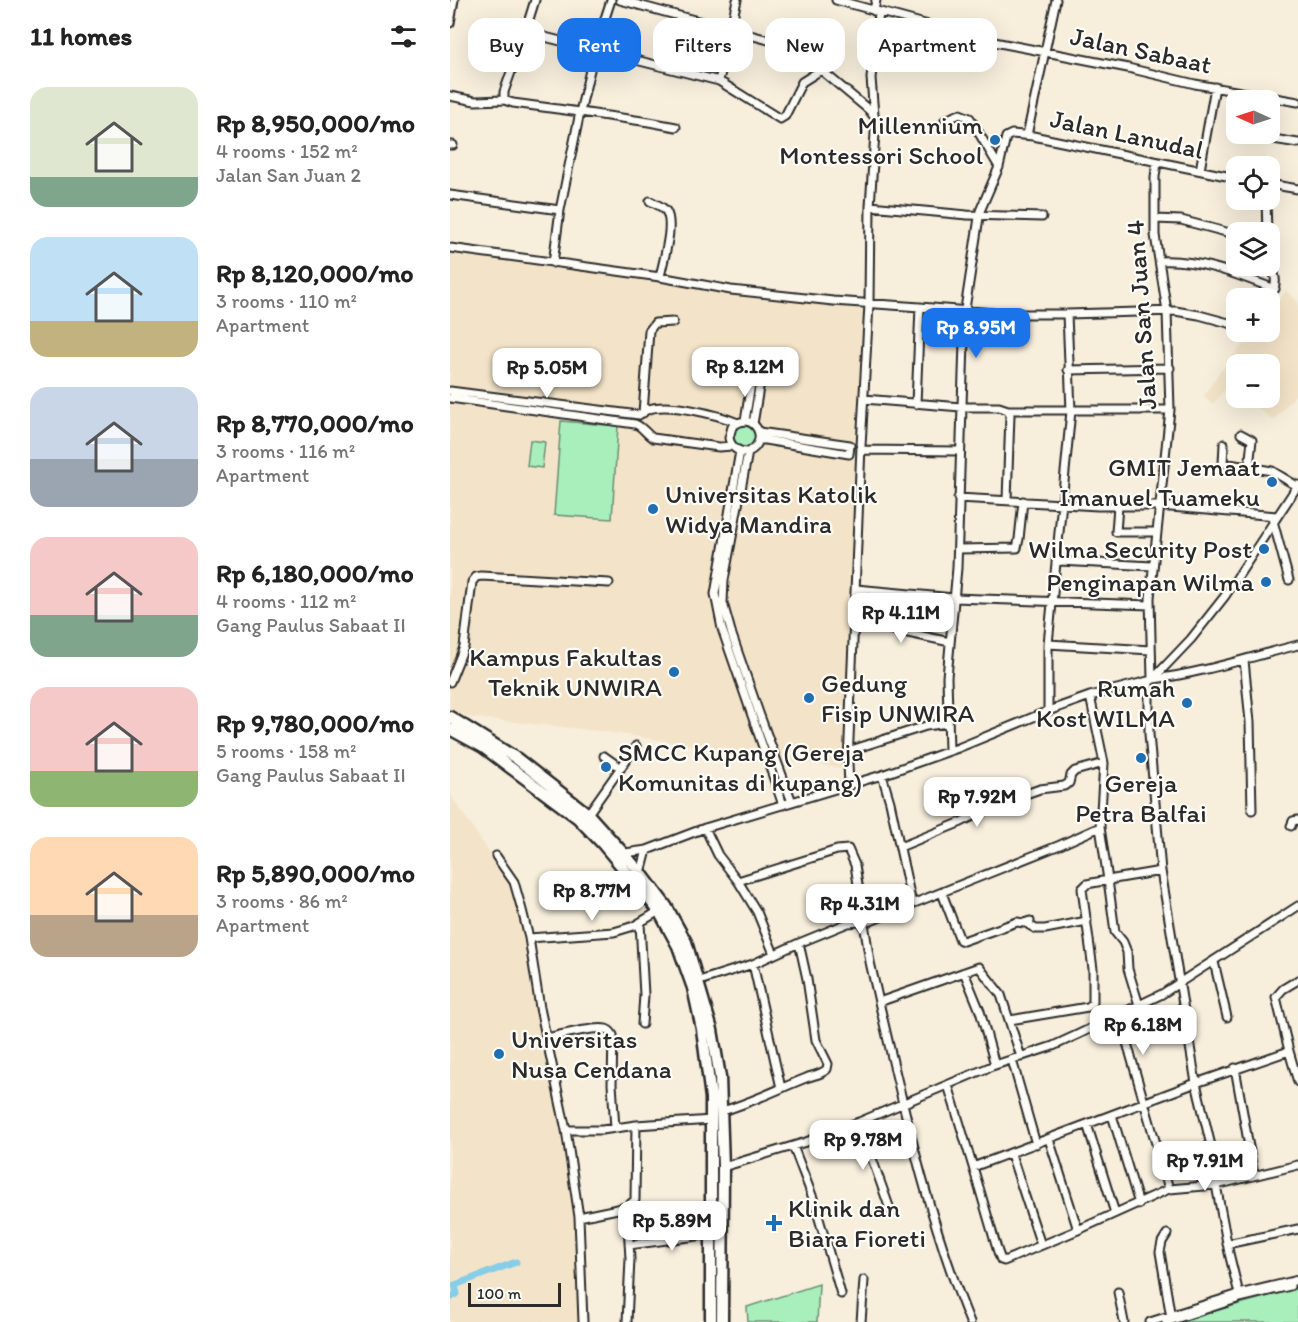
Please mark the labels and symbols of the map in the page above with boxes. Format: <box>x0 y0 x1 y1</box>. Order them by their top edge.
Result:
street label: Jalan Sabaat <box>1068 19 1215 81</box>
north arrow <box>1226 90 1280 144</box>
street label: Jalan Lanudal <box>1047 102 1207 166</box>
place label: Millennium Montessori School <box>779 109 983 171</box>
marker: Millennium Montessori School <box>988 133 1002 147</box>
street label: Jalan San Juan 4 <box>1118 219 1164 411</box>
pin: Rp 8.95M <box>914 308 1038 359</box>
pin: Rp 8.12M <box>683 347 807 398</box>
pin: Rp 5.05M <box>485 348 609 399</box>
place label: GMIT Jemaat Imanuel Tuameku <box>1059 451 1260 513</box>
marker: GMIT Jemaat Imanuel Tuameku <box>1265 475 1279 489</box>
place label: Universitas Katolik Widya Mandira <box>665 478 878 540</box>
marker: Universitas Katolik Widya Mandira <box>646 502 660 516</box>
place label: Wilma Security Post <box>1028 533 1252 565</box>
marker: Wilma Security Post <box>1257 542 1271 556</box>
place label: Penginapan Wilma <box>1046 566 1255 598</box>
marker: Penginapan Wilma <box>1259 575 1273 589</box>
pin: Rp 4.11M <box>839 593 963 644</box>
place label: Kampus Fakultas Teknik UNWIRA <box>469 641 662 703</box>
marker: Kampus Fakultas Teknik UNWIRA <box>667 665 681 679</box>
place label: Gedung Fisip UNWIRA <box>821 667 975 729</box>
place label: Rumah Kost WILMA <box>1036 672 1175 734</box>
marker: Gedung Fisip UNWIRA <box>802 691 816 705</box>
marker: Rumah Kost WILMA <box>1180 696 1194 710</box>
place label: SMCC Kupang (Gereja Komunitas di kupang) <box>618 736 864 798</box>
marker: Gereja Petra Balfai <box>1134 751 1148 765</box>
marker: SMCC Kupang (Gereja Komunitas di kupang) <box>599 760 613 774</box>
place label: Gereja Petra Balfai <box>1075 767 1207 829</box>
pin: Rp 7.92M <box>915 777 1039 828</box>
pin: Rp 8.77M <box>530 871 654 922</box>
pin: Rp 4.31M <box>798 884 922 935</box>
pin: Rp 6.18M <box>1081 1005 1205 1056</box>
place label: Universitas Nusa Cendana <box>511 1023 672 1085</box>
marker: Universitas Nusa Cendana <box>492 1047 506 1061</box>
pin: Rp 9.78M <box>801 1120 925 1171</box>
pin: Rp 7.91M <box>1143 1141 1267 1192</box>
place label: Klinik dan Biara Fioreti <box>788 1192 926 1254</box>
pin: Rp 5.89M <box>610 1201 734 1252</box>
marker: Klinik dan Biara Fioreti <box>765 1214 783 1232</box>
scale bar <box>468 1280 561 1308</box>

